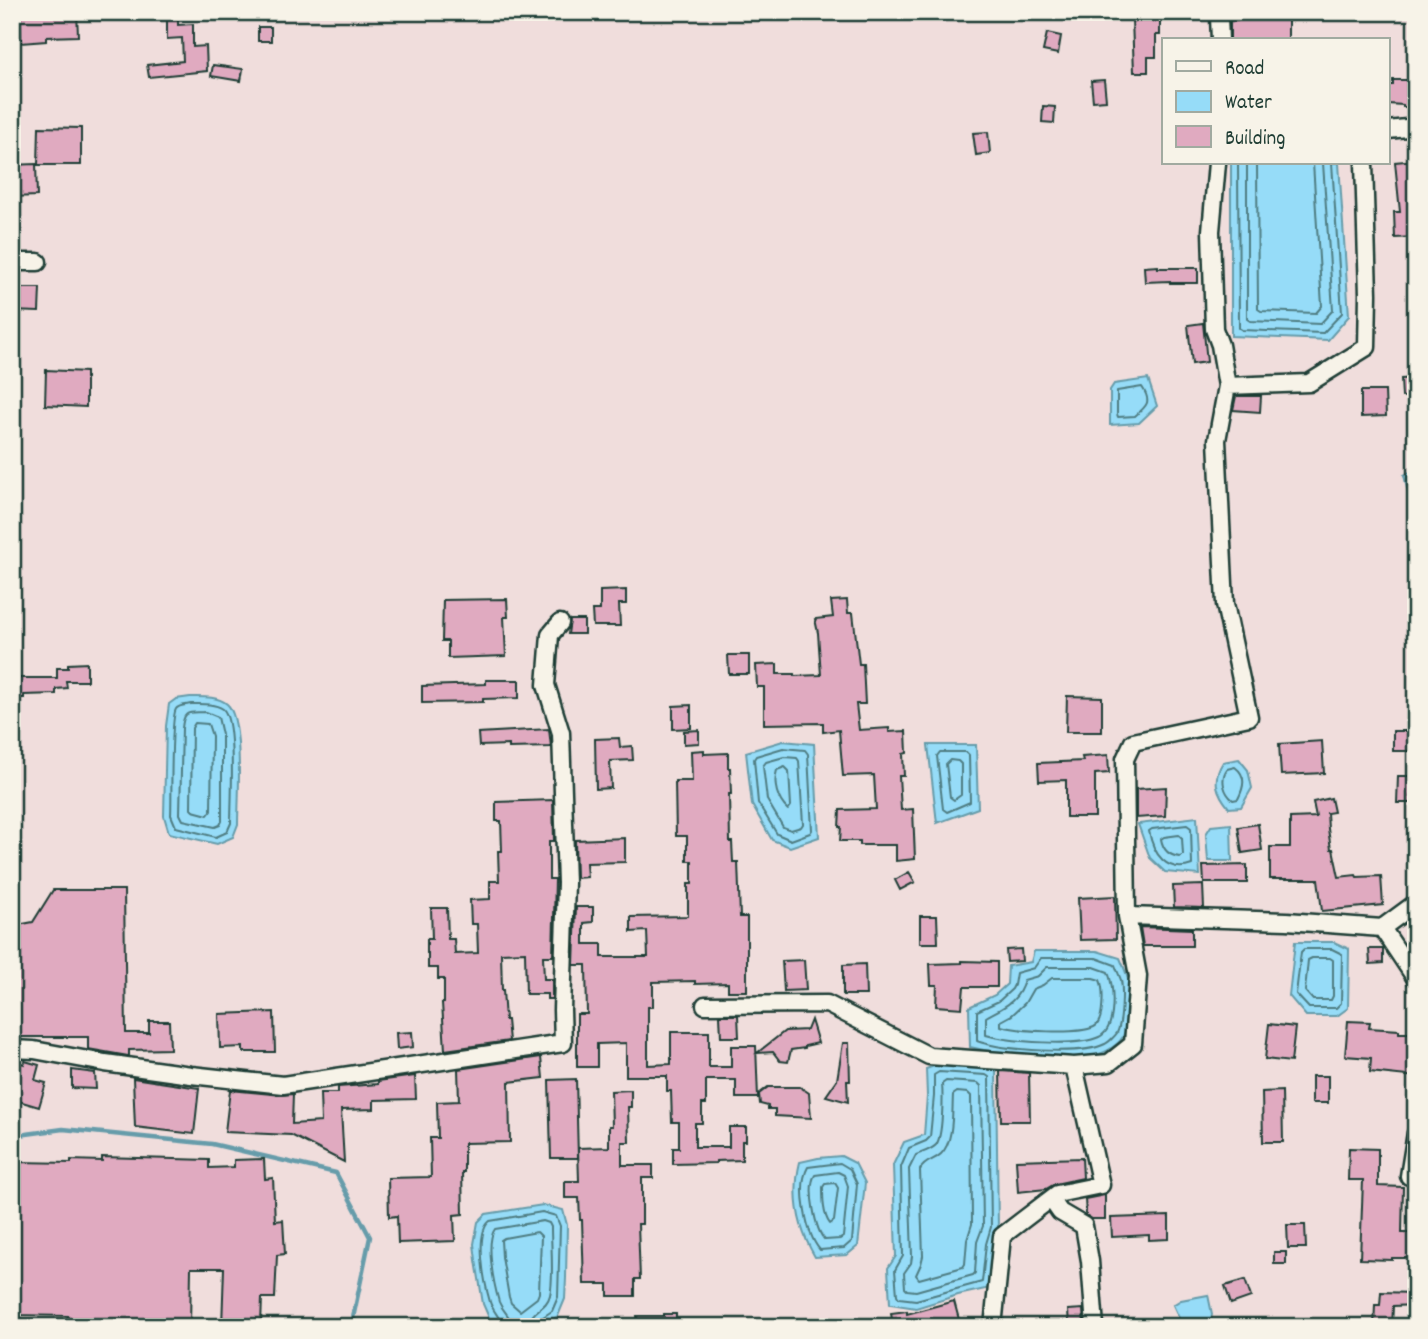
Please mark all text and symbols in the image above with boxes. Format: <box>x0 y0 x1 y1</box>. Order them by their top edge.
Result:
legend <box>1162 38 1390 164</box>
text: Road <box>1225 55 1264 85</box>
text: Water <box>1225 89 1272 119</box>
text: Building <box>1225 125 1285 155</box>

